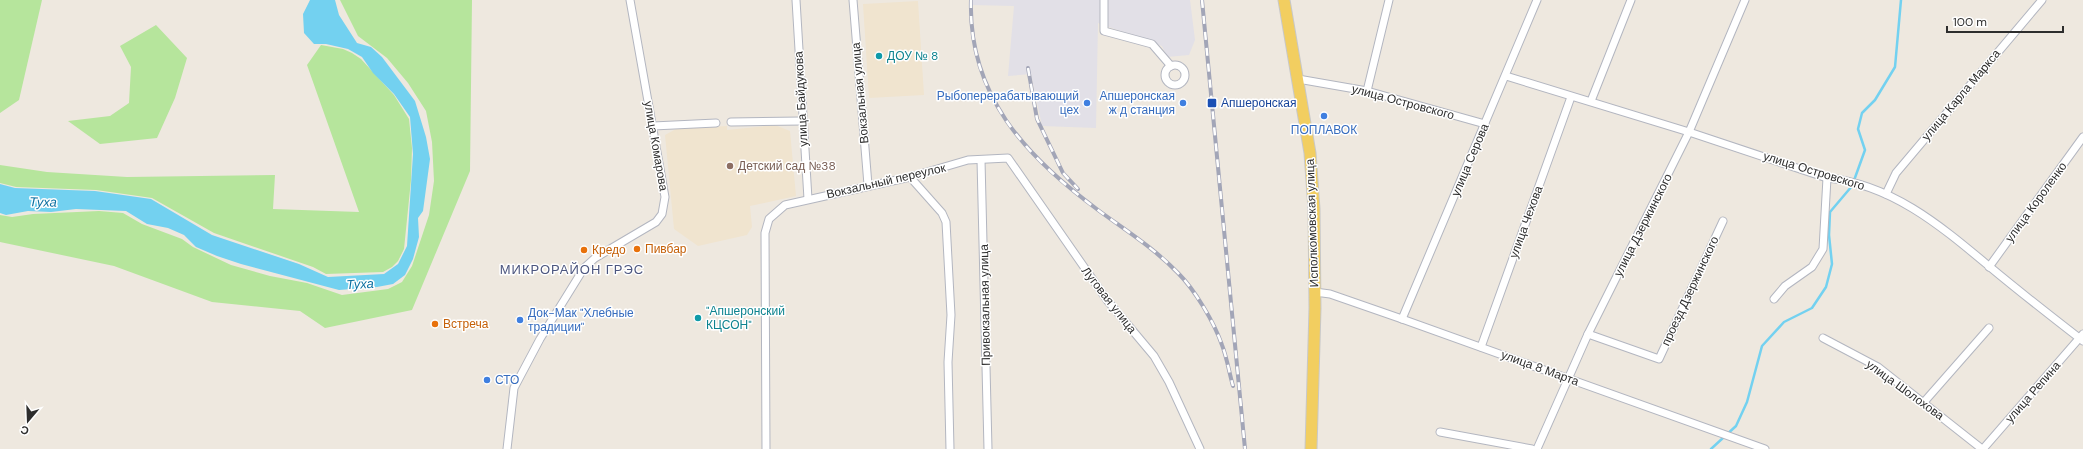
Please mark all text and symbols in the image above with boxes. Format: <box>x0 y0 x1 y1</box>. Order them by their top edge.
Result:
scale bar <box>1947 8 2063 34</box>
text: 100 m <box>1953 14 1987 30</box>
street label: Вокзальная улица <box>848 41 872 144</box>
street label: улица Карла Маркса <box>1918 46 2004 144</box>
place label: ДОУ № 8 <box>887 48 938 64</box>
street label: улица Байдукова <box>790 51 811 147</box>
marker: ДОУ № 8 <box>874 51 884 61</box>
street label: улица Островского <box>1350 81 1456 123</box>
place label: Рыбоперерабатывающий цех <box>937 88 1079 118</box>
place label: Апшеронская ж д станция <box>1100 88 1175 118</box>
place label: Апшеронская <box>1221 95 1296 111</box>
marker: Апшеронская <box>1206 97 1218 109</box>
marker: Рыбоперерабатывающий цех <box>1082 98 1092 108</box>
marker: Апшеронская ж д станция <box>1178 98 1188 108</box>
street label: улица Комарова <box>640 100 672 193</box>
marker: ПОПЛАВОК <box>1319 111 1329 121</box>
street label: улица Серова <box>1447 121 1493 199</box>
place label: ПОПЛАВОК <box>1291 122 1357 138</box>
street label: улица Островского <box>1761 148 1867 194</box>
place label: Детский сад №38 <box>738 158 836 174</box>
street label: Исполкомовская улица <box>1302 158 1322 288</box>
street label: улица Короленко <box>2002 158 2071 245</box>
street label: Вокзальный переулок <box>825 159 948 202</box>
marker: Детский сад №38 <box>725 161 735 171</box>
street label: улица Дзержинского <box>1610 170 1676 279</box>
street label: улица Чехова <box>1505 183 1547 260</box>
water label: Туха <box>29 193 57 211</box>
street label: проезд Дзержинского <box>1658 233 1723 348</box>
place label: Пивбар <box>645 241 687 257</box>
place label: Кредо <box>592 242 626 258</box>
marker: Пивбар <box>632 244 642 254</box>
street label: Привокзальная улица <box>976 244 994 366</box>
marker: Кредо <box>579 245 589 255</box>
district label: МИКРОРАЙОН ГРЭС <box>500 261 644 278</box>
street label: Луговая улица <box>1078 263 1140 337</box>
water label: Туха <box>346 275 374 293</box>
place label: "Апшеронский КЦСОН" <box>706 303 785 333</box>
place label: Док-Мак "Хлебные традиции" <box>528 305 634 335</box>
marker: "Апшеронский КЦСОН" <box>693 313 703 323</box>
marker: Док-Мак "Хлебные традиции" <box>515 315 525 325</box>
place label: Встреча <box>443 316 489 332</box>
marker: Встреча <box>430 319 440 329</box>
street label: улица 8 Марта <box>1499 346 1582 390</box>
street label: улица Шолохова <box>1863 356 1947 424</box>
street label: улица Репина <box>2002 358 2064 426</box>
place label: СТО <box>495 372 519 388</box>
marker: СТО <box>482 375 492 385</box>
north arrow <box>8 401 48 441</box>
text: С <box>19 423 31 438</box>

